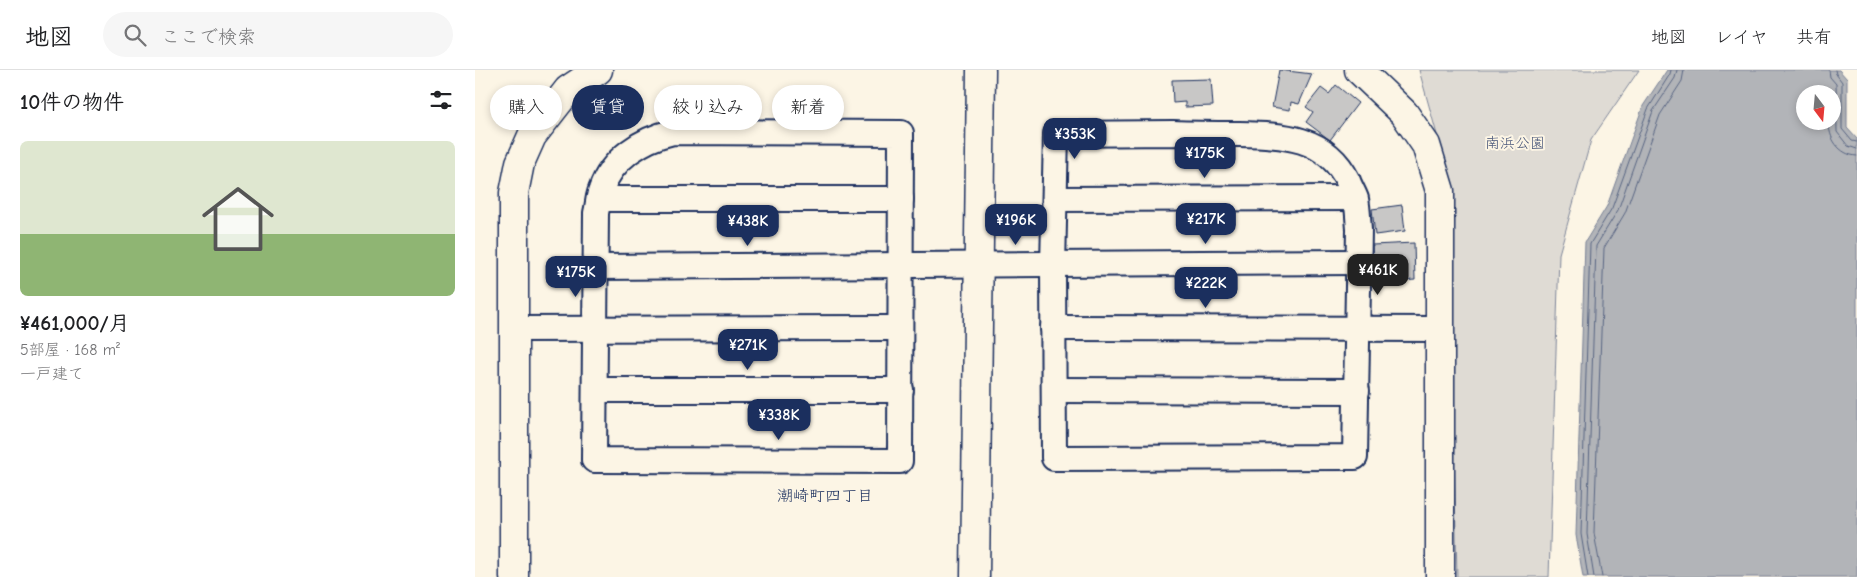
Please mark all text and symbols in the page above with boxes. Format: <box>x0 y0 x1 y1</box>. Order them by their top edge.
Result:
search box <box>103 12 453 57</box>
icon: search <box>121 21 149 49</box>
text: 地図 <box>25 23 73 51</box>
text: ここで検索 <box>161 26 256 48</box>
text: 地図 <box>1651 27 1687 48</box>
text: レイヤ <box>1715 27 1768 48</box>
text: 共有 <box>1796 27 1832 48</box>
chip: 購入 <box>490 85 562 130</box>
chip: 賃貸 <box>572 85 644 130</box>
chip: 絞り込み <box>654 85 762 130</box>
chip: 新着 <box>772 85 844 130</box>
north arrow <box>1796 85 1841 130</box>
map controls <box>1796 85 1841 130</box>
icon: filters <box>427 86 455 114</box>
text: 10件の物件 <box>20 90 124 114</box>
pin: ¥353K <box>1040 118 1110 160</box>
text: ¥353K <box>1054 125 1096 143</box>
park label: 南浜公園 <box>1485 134 1545 152</box>
pin: ¥175K <box>1170 136 1240 179</box>
text: ¥175K <box>1186 144 1224 162</box>
icon: home <box>193 174 283 264</box>
pin: ¥217K <box>1171 202 1241 245</box>
pin: ¥438K <box>713 204 783 247</box>
pin: ¥196K <box>981 204 1051 246</box>
text: ¥217K <box>1187 210 1225 228</box>
text: ¥196K <box>996 211 1036 229</box>
text: ¥438K <box>728 212 768 230</box>
pin: ¥461K <box>1343 254 1413 296</box>
pin: ¥175K <box>541 256 611 298</box>
text: ¥461K <box>1358 261 1398 279</box>
text: ¥175K <box>557 263 595 281</box>
pin: ¥222K <box>1171 266 1241 309</box>
text: ¥222K <box>1186 274 1226 292</box>
text: ¥461,000/月 <box>20 311 130 335</box>
pin: ¥271K <box>713 328 783 371</box>
text: ¥271K <box>729 336 767 354</box>
text: 5部屋 · 168 m² <box>20 341 120 359</box>
text: 一戸建て <box>20 365 84 383</box>
pin: ¥338K <box>744 398 814 441</box>
text: ¥338K <box>759 406 799 424</box>
district label: 潮崎町四丁目 <box>777 487 873 505</box>

